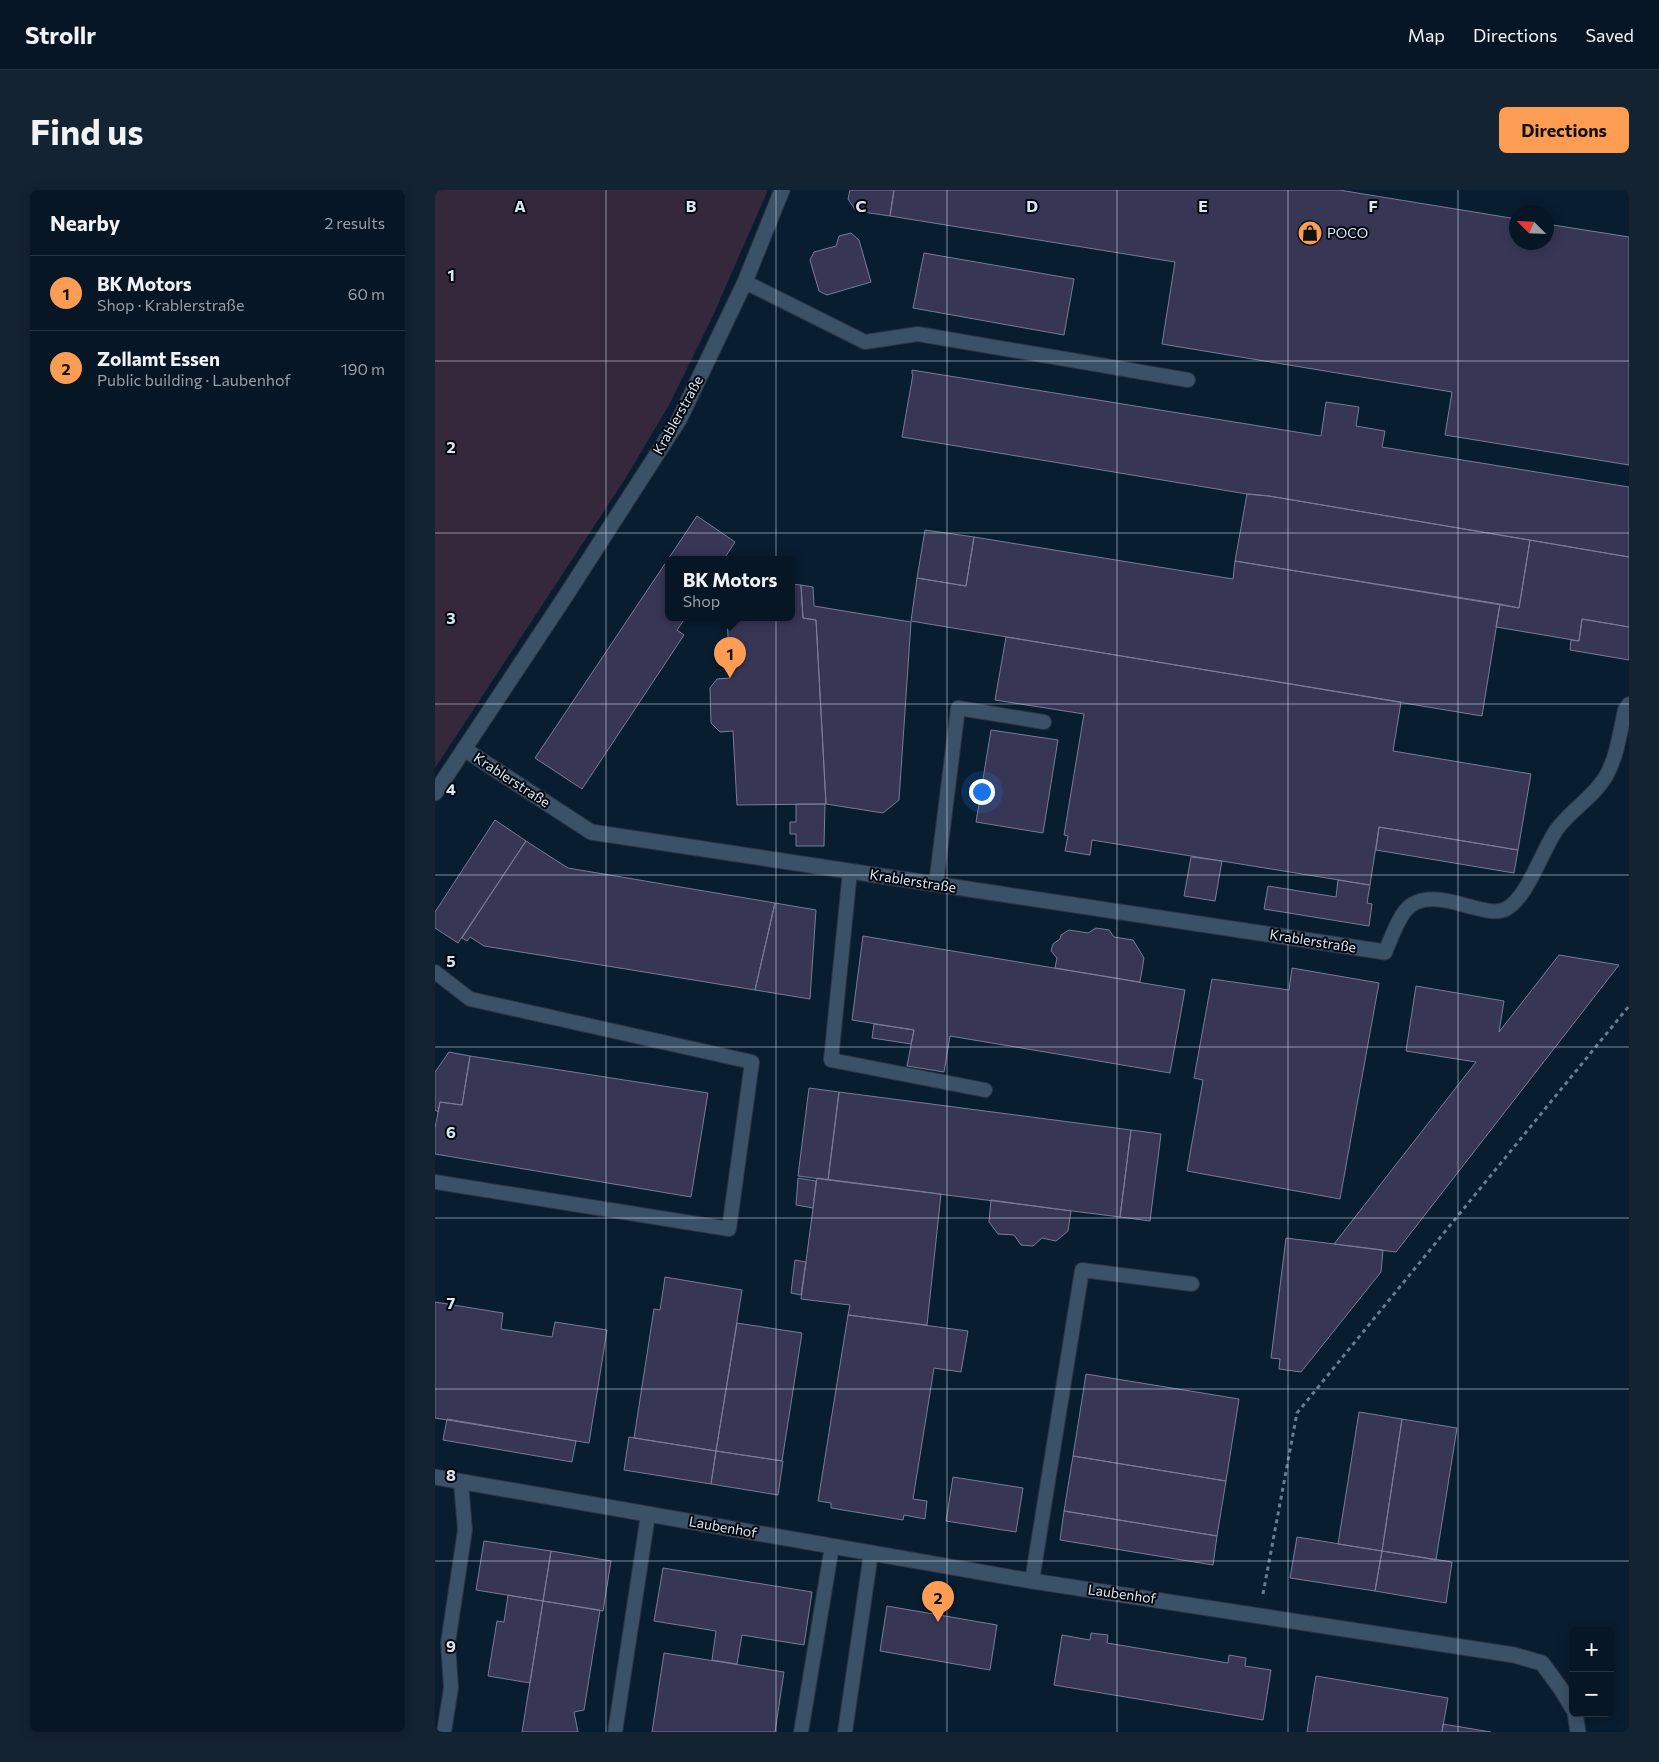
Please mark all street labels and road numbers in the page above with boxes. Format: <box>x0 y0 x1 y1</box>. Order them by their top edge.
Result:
street label: Krablerstraße <box>649 372 706 457</box>
street label: Krablerstraße <box>471 749 554 811</box>
street label: Krablerstraße <box>869 865 958 896</box>
street label: Krablerstraße <box>1269 925 1358 956</box>
street label: Laubenhof <box>688 1512 759 1541</box>
street label: Laubenhof <box>1087 1580 1158 1607</box>

